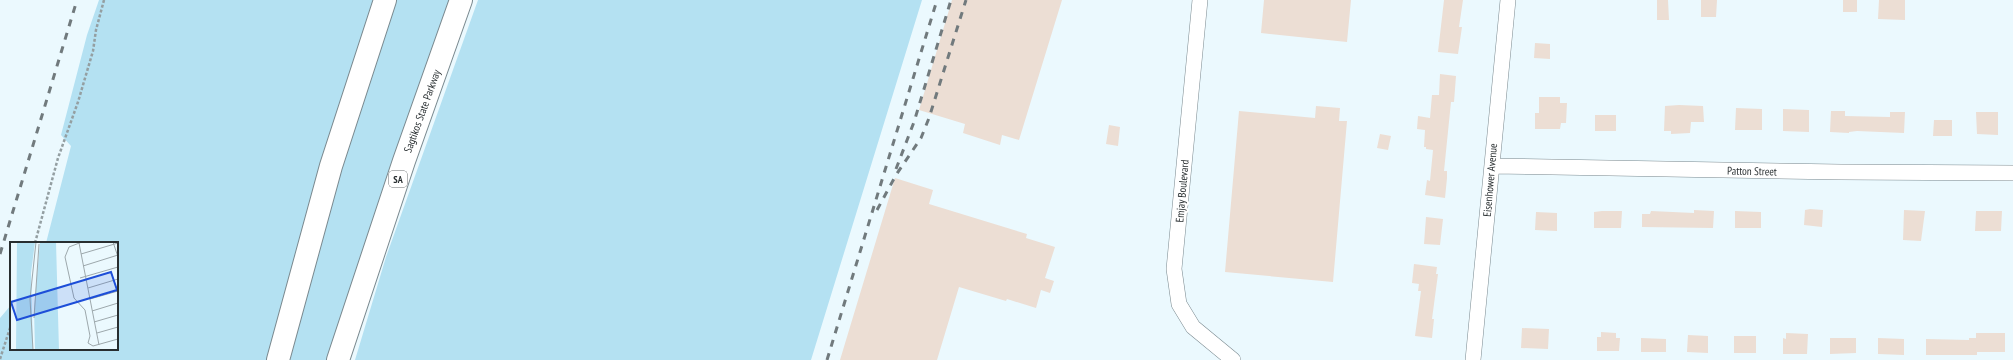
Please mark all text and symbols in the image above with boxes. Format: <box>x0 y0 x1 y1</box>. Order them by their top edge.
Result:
street label: Sagtikos State Parkway <box>400 67 444 155</box>
street label: Eisenhower Avenue <box>1480 142 1500 217</box>
street label: Emjay Boulevard <box>1172 159 1192 223</box>
street label: Patton Street <box>1727 164 1777 178</box>
road number: SA <box>389 171 407 187</box>
inset map <box>10 242 118 350</box>

